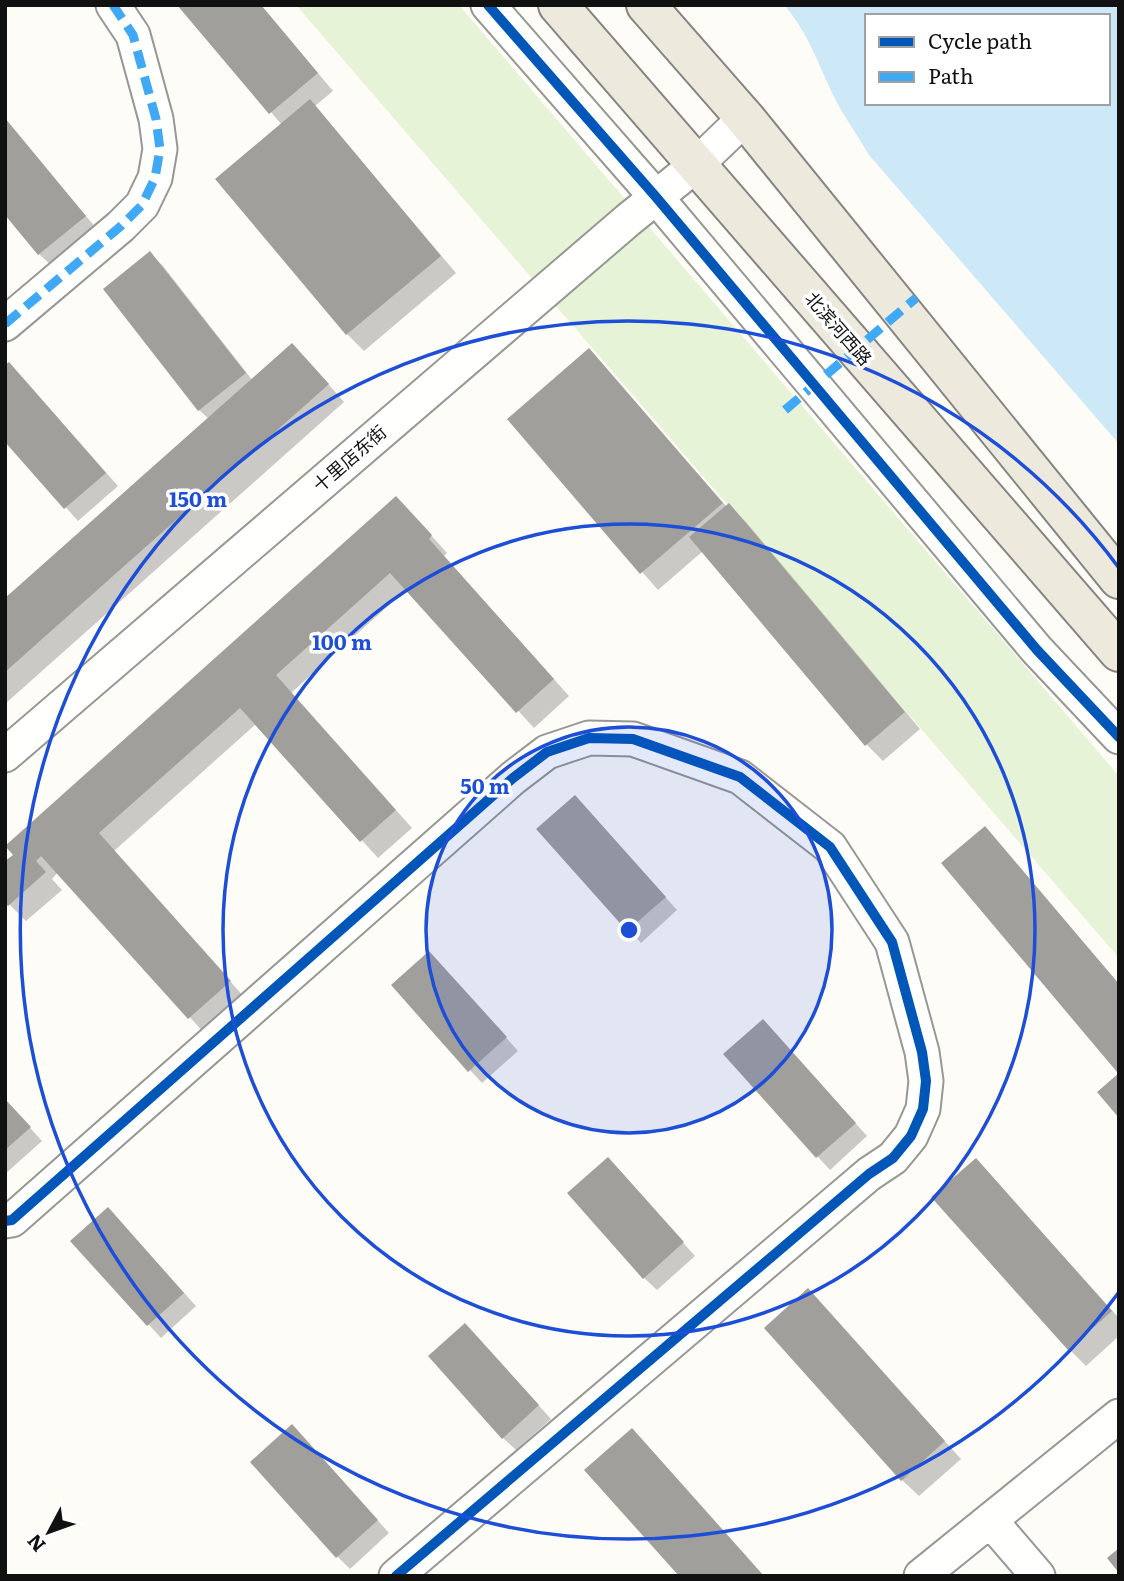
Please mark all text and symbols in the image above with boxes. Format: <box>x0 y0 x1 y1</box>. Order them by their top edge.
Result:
legend <box>865 14 1110 105</box>
text: Cycle path <box>928 24 1032 55</box>
text: Path <box>928 59 974 90</box>
street label: 北滨河西路 <box>799 285 879 371</box>
street label: 十里店东街 <box>306 418 392 498</box>
text: 150 m <box>169 482 227 513</box>
text: 100 m <box>312 625 372 656</box>
text: 50 m <box>460 769 510 800</box>
centre of rings <box>617 918 641 942</box>
north arrow <box>14 1497 84 1567</box>
text: N <box>20 1529 51 1559</box>

